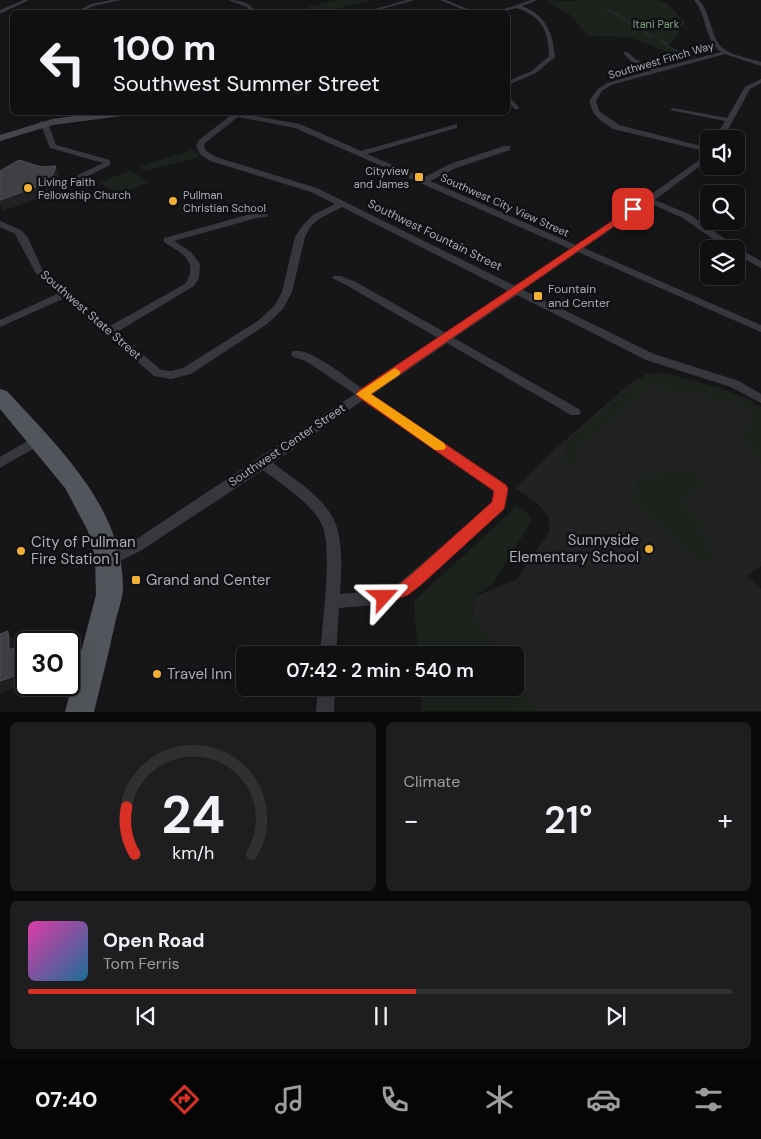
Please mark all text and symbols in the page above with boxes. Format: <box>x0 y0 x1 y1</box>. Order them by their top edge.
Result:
park label: Itani Park <box>633 17 680 31</box>
text: 100 m <box>113 25 216 71</box>
icon: left <box>30 30 95 95</box>
street label: Southwest Finch Way <box>607 38 715 82</box>
text: Southwest Summer Street <box>113 69 380 98</box>
map controls <box>700 130 745 285</box>
button: sound <box>700 130 745 175</box>
place label: Cityview and James <box>354 164 410 191</box>
street label: Southwest City View Street <box>439 170 571 240</box>
marker: Cityview and James <box>413 171 425 183</box>
place label: Living Faith Fellowship Church <box>38 175 131 202</box>
marker: Living Faith Fellowship Church <box>22 182 34 194</box>
button: search <box>700 185 745 230</box>
place label: Pullman Christian School <box>183 188 266 215</box>
pin <box>612 188 654 230</box>
marker: Pullman Christian School <box>167 195 179 207</box>
icon: arrive <box>619 195 647 223</box>
street label: Southwest Fountain Street <box>365 196 505 275</box>
button: layers <box>700 240 745 285</box>
street label: Southwest State Street <box>37 267 145 363</box>
place label: Fountain and Center <box>548 281 611 311</box>
marker: Fountain and Center <box>532 290 544 302</box>
street label: Southwest Center Street <box>226 400 349 490</box>
place label: Sunnyside Elementary School <box>509 530 639 567</box>
place label: City of Pullman Fire Station 1 <box>31 532 136 569</box>
marker: Sunnyside Elementary School <box>643 543 655 555</box>
marker: City of Pullman Fire Station 1 <box>15 545 27 557</box>
place label: Grand and Center <box>146 570 271 590</box>
position arrow <box>357 570 409 622</box>
marker: Grand and Center <box>130 574 142 586</box>
speed limit sign: 30 <box>15 631 80 696</box>
text: 07:42 · 2 min · 540 m <box>286 658 474 683</box>
place label: Travel Inn <box>167 664 232 684</box>
marker: Travel Inn <box>151 668 163 680</box>
text: Climate <box>404 771 460 792</box>
text: 24 <box>161 781 224 849</box>
text: 21° <box>544 795 593 845</box>
text: − <box>404 802 419 839</box>
text: + <box>718 802 733 839</box>
text: km/h <box>172 841 214 865</box>
text: Open Road <box>103 928 205 953</box>
text: Tom Ferris <box>103 953 180 974</box>
icon: previous <box>132 1002 160 1030</box>
icon: pause <box>367 1002 395 1030</box>
icon: next <box>602 1002 630 1030</box>
icon: directions <box>167 1082 202 1117</box>
icon: music <box>272 1082 307 1117</box>
icon: phone <box>377 1082 412 1117</box>
icon: climate <box>482 1082 517 1117</box>
icon: car <box>586 1082 621 1117</box>
icon: filters <box>691 1082 726 1117</box>
text: 07:40 <box>35 1085 97 1114</box>

